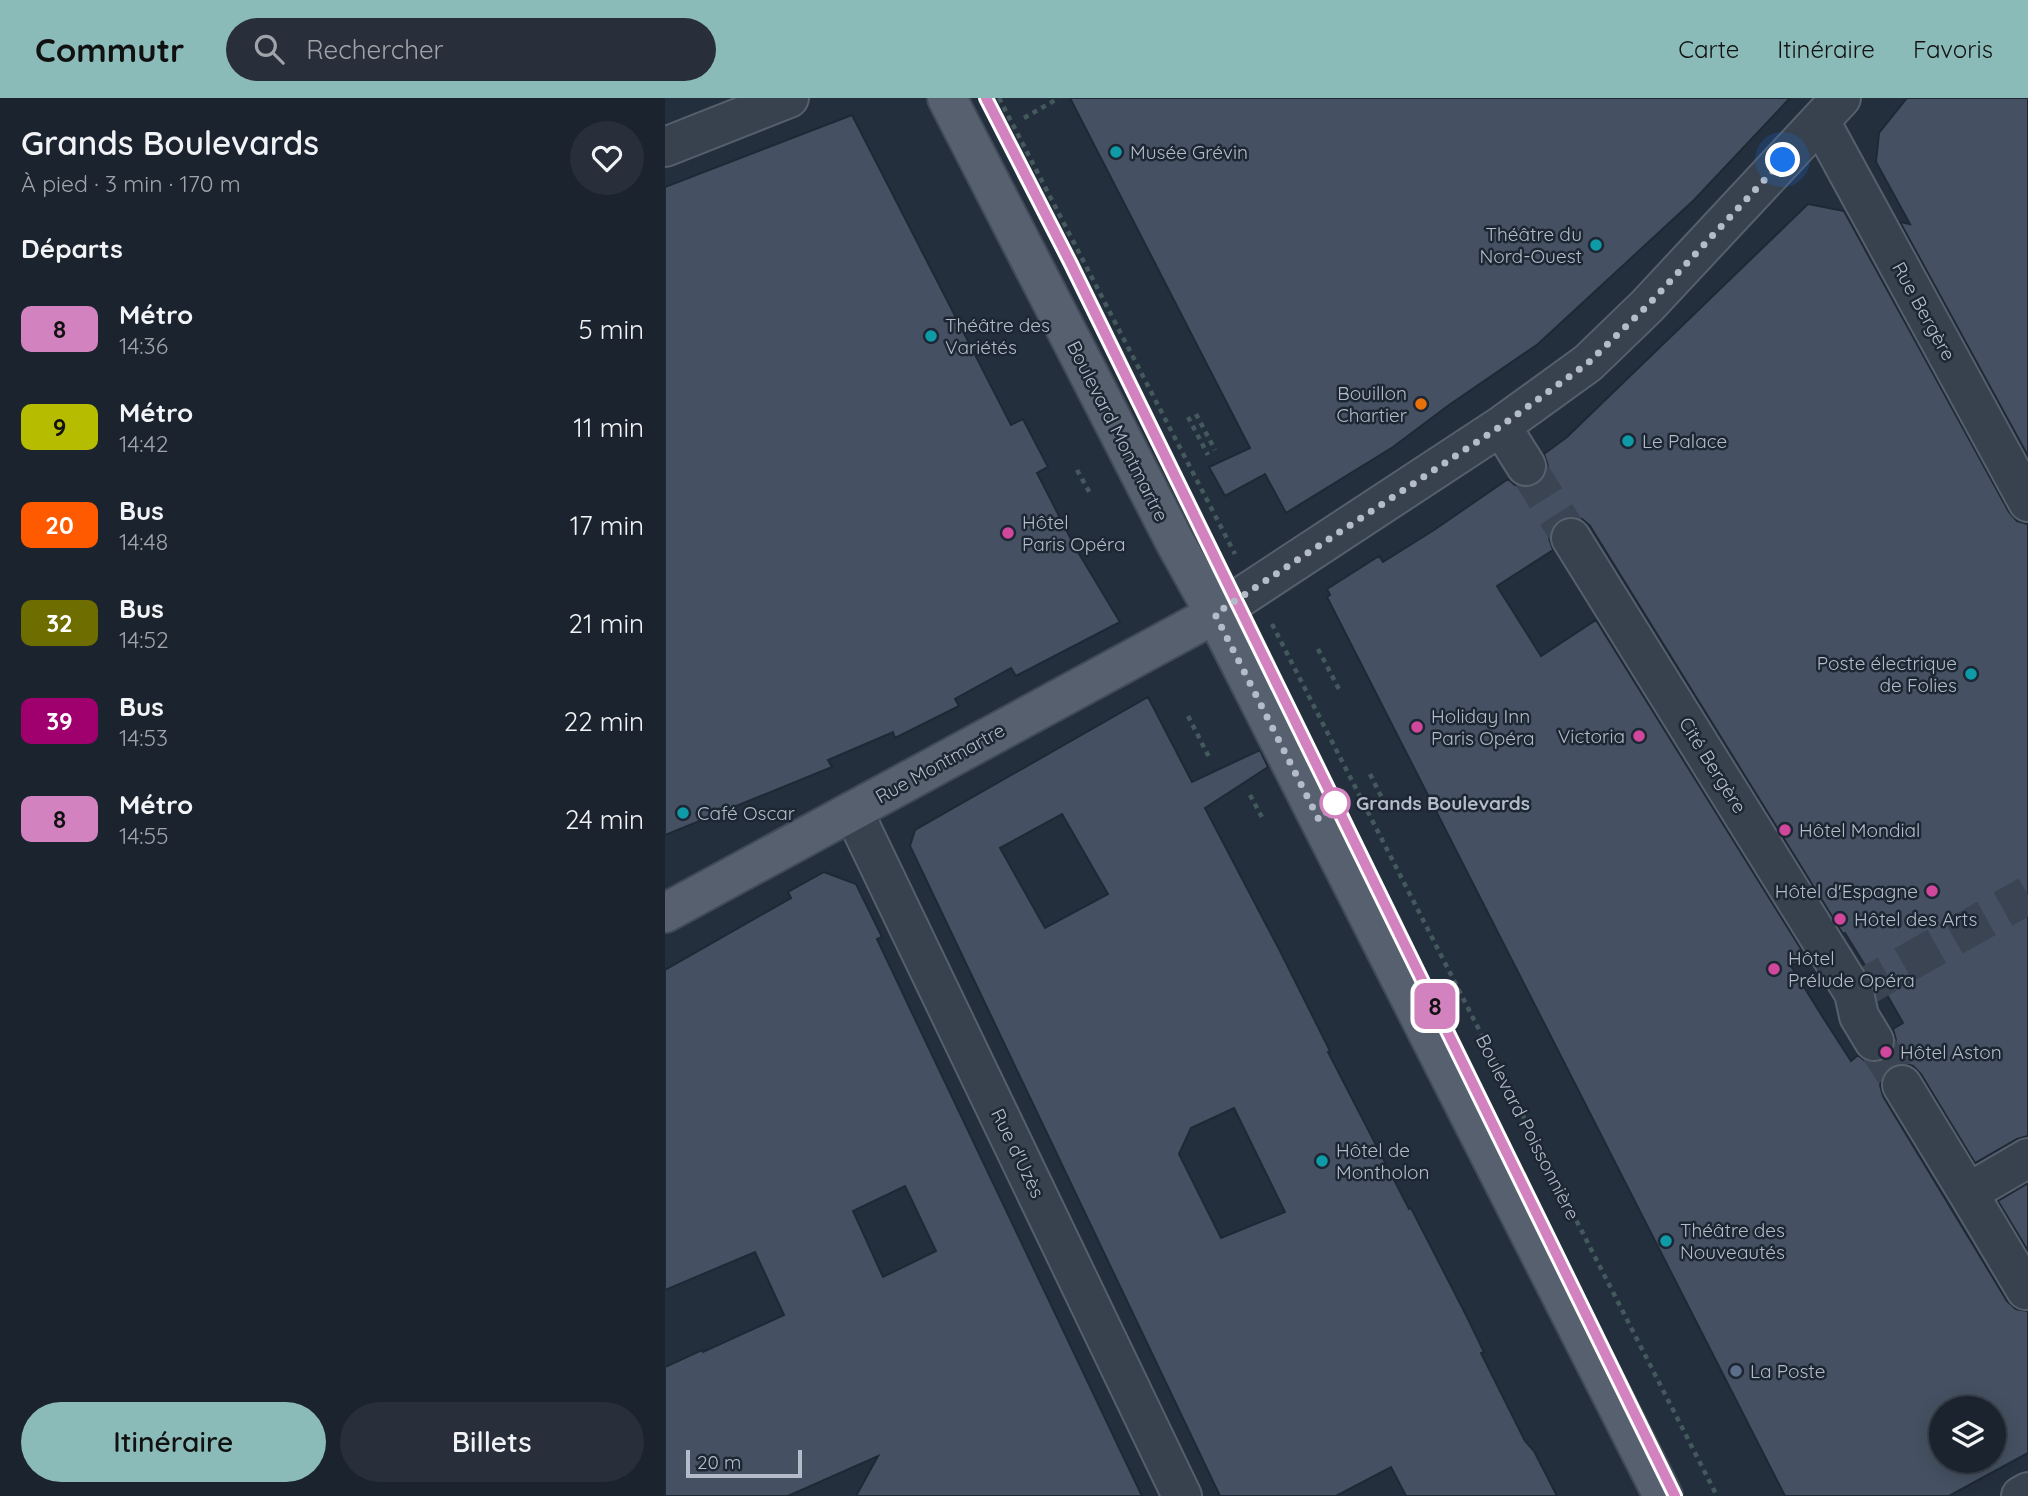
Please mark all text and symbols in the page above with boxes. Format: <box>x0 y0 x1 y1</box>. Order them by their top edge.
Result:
search box <box>226 18 716 81</box>
text: Commutr <box>35 29 184 70</box>
icon: search <box>250 30 288 68</box>
text: Rechercher <box>306 33 444 66</box>
text: Carte <box>1678 34 1739 64</box>
text: Itinéraire <box>1777 34 1875 64</box>
text: Favoris <box>1913 34 1993 64</box>
button: heart <box>570 121 644 195</box>
text: Grands Boulevards <box>21 122 319 163</box>
place label: Musée Grévin <box>1130 140 1248 164</box>
your location <box>1765 142 1800 177</box>
marker: Musée Grévin <box>1108 144 1124 160</box>
text: À pied · 3 min · 170 m <box>21 169 241 198</box>
place label: Théâtre du Nord-Ouest <box>1479 222 1582 268</box>
text: Départs <box>21 232 123 265</box>
marker: Théâtre du Nord-Ouest <box>1588 237 1604 253</box>
street label: Rue Bergère <box>1887 257 1961 365</box>
text: Métro <box>119 298 193 331</box>
text: 5 min <box>578 313 644 346</box>
place label: Théâtre des Variétés <box>945 313 1050 359</box>
text: 8 <box>53 314 66 344</box>
marker: Théâtre des Variétés <box>923 328 939 344</box>
text: 14:36 <box>119 331 168 360</box>
street label: Boulevard Montmartre <box>1062 337 1174 525</box>
place label: Bouillon Chartier <box>1336 381 1408 427</box>
text: Métro <box>119 396 193 429</box>
marker: Bouillon Chartier <box>1413 396 1429 412</box>
text: 11 min <box>573 411 644 444</box>
text: 9 <box>53 412 66 442</box>
text: 14:42 <box>119 429 168 458</box>
place label: Le Palace <box>1642 429 1727 453</box>
marker: Le Palace <box>1620 433 1636 449</box>
text: Bus <box>119 494 164 527</box>
text: 17 min <box>570 509 644 542</box>
text: 20 <box>45 510 74 540</box>
place label: Hôtel Paris Opéra <box>1022 510 1126 556</box>
marker: Hôtel Paris Opéra <box>1000 525 1016 541</box>
text: 14:48 <box>119 527 168 556</box>
text: Bus <box>119 592 164 625</box>
text: 21 min <box>569 607 644 640</box>
text: 32 <box>46 608 73 638</box>
text: 14:52 <box>119 625 169 654</box>
place label: Poste électrique de Folies <box>1817 651 1957 697</box>
marker: Poste électrique de Folies <box>1963 666 1979 682</box>
text: Bus <box>119 690 164 723</box>
place label: Holiday Inn Paris Opéra <box>1431 704 1535 750</box>
text: 22 min <box>564 705 644 738</box>
text: 39 <box>46 706 73 736</box>
street label: Cité Bergère <box>1674 713 1752 817</box>
street label: Rue Montmartre <box>871 718 1009 808</box>
marker: Holiday Inn Paris Opéra <box>1409 719 1425 735</box>
text: 14:53 <box>119 723 168 752</box>
place label: Victoria <box>1558 724 1625 748</box>
marker: Victoria <box>1631 728 1647 744</box>
text: Métro <box>119 788 193 821</box>
marker: Grands Boulevards <box>1320 788 1350 818</box>
place label: Grands Boulevards <box>1356 791 1530 815</box>
place label: Café Oscar <box>697 801 796 825</box>
text: 24 min <box>565 803 644 836</box>
text: 8 <box>53 804 66 834</box>
marker: Café Oscar <box>675 805 691 821</box>
place label: Hôtel Mondial <box>1799 818 1920 842</box>
text: 14:55 <box>119 821 169 850</box>
marker: Hôtel Mondial <box>1777 822 1793 838</box>
place label: Hôtel d'Espagne <box>1775 879 1918 903</box>
marker: Hôtel d'Espagne <box>1924 883 1940 899</box>
place label: Hôtel des Arts <box>1854 907 1978 931</box>
marker: Hôtel des Arts <box>1832 911 1848 927</box>
place label: Hôtel Prélude Opéra <box>1788 946 1915 992</box>
marker: Hôtel Prélude Opéra <box>1766 961 1782 977</box>
line badge: 8 <box>1412 983 1458 1029</box>
text: 8 <box>1428 991 1442 1021</box>
street label: Boulevard Poissonnière <box>1471 1030 1585 1224</box>
place label: Hôtel Aston <box>1900 1040 2002 1064</box>
marker: Hôtel Aston <box>1878 1044 1894 1060</box>
street label: Rue d'Uzès <box>986 1104 1050 1202</box>
place label: Hôtel de Montholon <box>1336 1138 1430 1184</box>
marker: Hôtel de Montholon <box>1314 1153 1330 1169</box>
place label: Théâtre des Nouveautés <box>1680 1218 1785 1264</box>
marker: Théâtre des Nouveautés <box>1658 1233 1674 1249</box>
place label: La Poste <box>1750 1359 1825 1383</box>
marker: La Poste <box>1728 1363 1744 1379</box>
map controls <box>1929 1396 2006 1473</box>
button: layers <box>1929 1396 2006 1473</box>
button: Itinéraire <box>21 1402 326 1482</box>
button: Billets <box>340 1402 644 1482</box>
scale bar <box>686 1447 801 1479</box>
text: 20 m <box>697 1450 741 1474</box>

